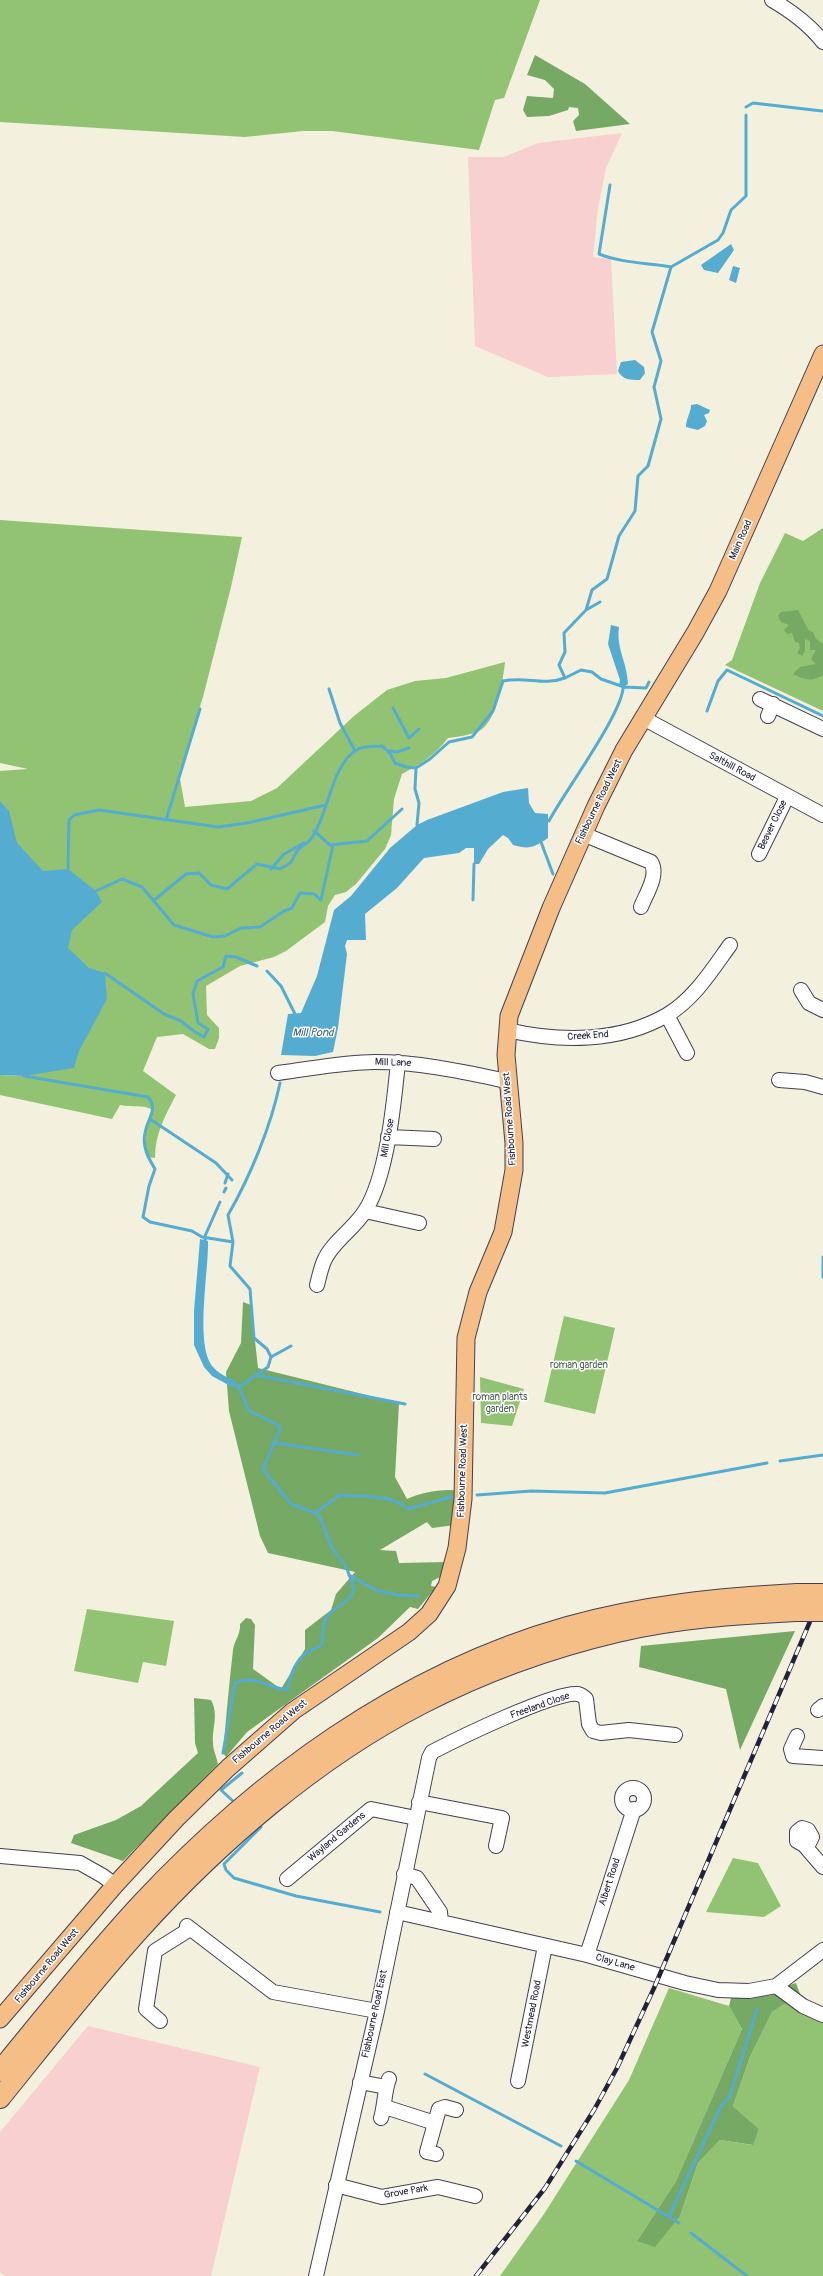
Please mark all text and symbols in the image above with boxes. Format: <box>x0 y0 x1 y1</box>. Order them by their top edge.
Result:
street label: Main Road <box>727 518 755 562</box>
street label: Salthill Road <box>707 750 757 784</box>
street label: Fishbourne Road West <box>573 757 625 847</box>
street label: Beaver Close <box>756 798 790 852</box>
water label: Mill Pond <box>293 1026 333 1040</box>
street label: Creek End <box>567 1029 609 1043</box>
street label: Mill Lane <box>375 1056 411 1070</box>
street label: Fishbourne Road West <box>501 1072 519 1166</box>
street label: Mill Close <box>379 1118 397 1158</box>
park label: roman garden <box>550 1359 608 1371</box>
park label: roman plants garden <box>472 1391 528 1414</box>
street label: Fishbourne Road West <box>455 1424 471 1518</box>
street label: Freeland Close <box>509 1690 571 1722</box>
street label: Fishbourne Road West <box>230 1697 310 1767</box>
street label: Wayland Gardens <box>306 1810 368 1864</box>
street label: Albert Road <box>597 1857 623 1907</box>
street label: Fishbourne Road West <box>12 1926 82 2006</box>
street label: Clay Lane <box>594 1952 636 1974</box>
street label: Fishbourne Road East <box>360 1969 390 2059</box>
street label: Westmead Road <box>520 1979 544 2049</box>
street label: Grove Park <box>383 2182 429 2202</box>

